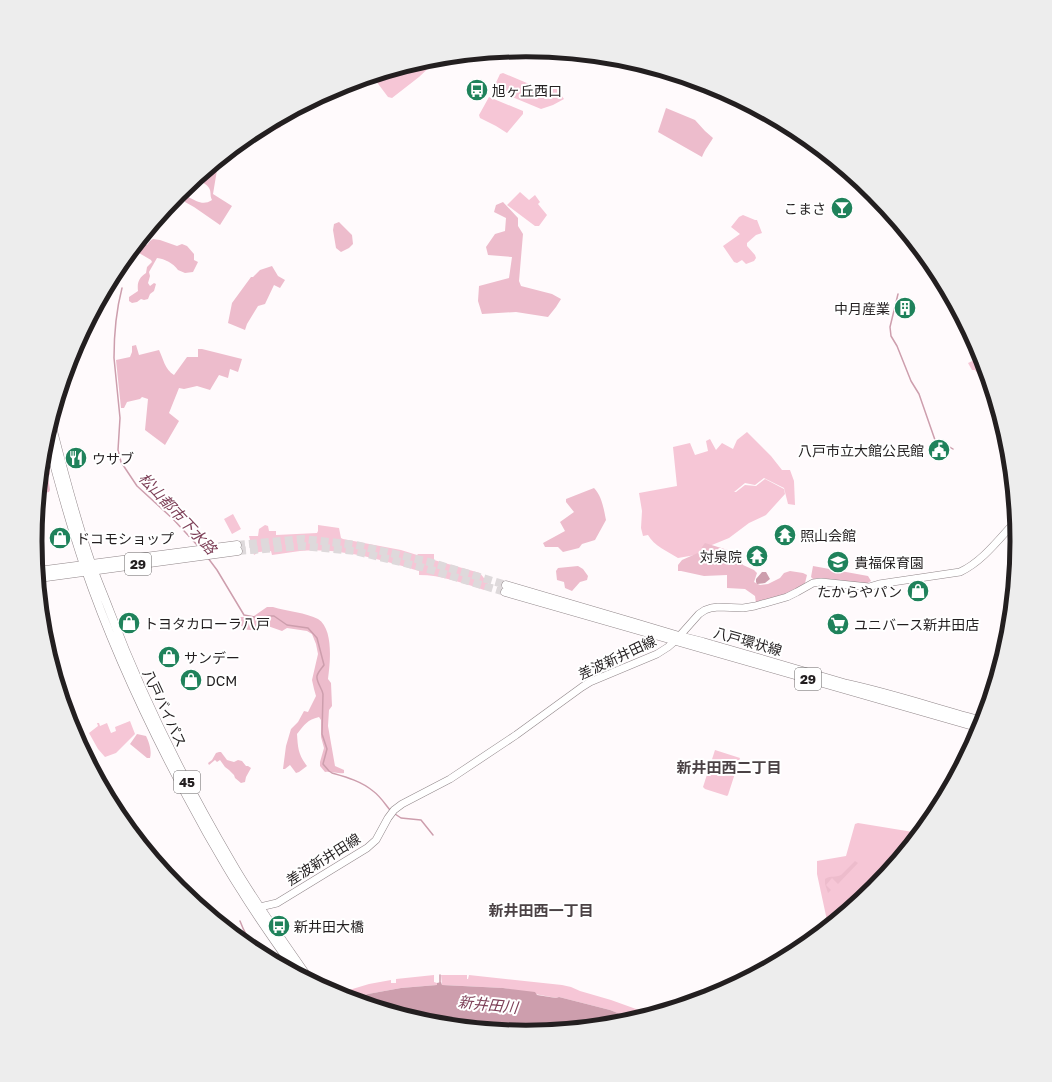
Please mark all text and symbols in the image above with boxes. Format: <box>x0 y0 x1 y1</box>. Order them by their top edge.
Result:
bus stop icon: 旭ヶ丘西口 <box>464 77 490 103</box>
place label: 旭ヶ丘西口 <box>492 82 562 99</box>
bar icon: こまさ <box>829 195 855 221</box>
place label: こまさ <box>784 200 826 217</box>
building icon: 中月産業 <box>892 295 918 321</box>
place label: 中月産業 <box>834 300 890 317</box>
public building icon: 八戸市立大館公民館 <box>926 437 952 463</box>
place label: 八戸市立大館公民館 <box>798 442 924 459</box>
restaurant icon: ウサブ <box>63 445 89 471</box>
place label: ウサブ <box>92 450 134 467</box>
water label: 松山都市下水路 <box>136 468 222 559</box>
temple icon: 照山会館 <box>772 522 798 548</box>
shop icon: ドコモショップ <box>47 525 73 551</box>
place label: 照山会館 <box>800 527 856 544</box>
place label: ドコモショップ <box>76 530 174 547</box>
temple icon: 対泉院 <box>744 543 770 569</box>
place label: 対泉院 <box>700 548 742 565</box>
school or university icon: 貴福保育園 <box>825 549 851 575</box>
road number: 29 <box>125 553 151 575</box>
place label: 貴福保育園 <box>854 554 924 571</box>
shop icon: たからやパン <box>905 578 931 604</box>
place label: たからやパン <box>817 583 902 600</box>
shop icon: トヨタカローラ八戸 <box>116 610 142 636</box>
supermarket icon: ユニバース新井田店 <box>825 611 851 637</box>
place label: トヨタカローラ八戸 <box>144 615 270 632</box>
place label: ユニバース新井田店 <box>854 616 979 633</box>
street label: 八戸環状線 <box>712 623 784 659</box>
street label: 差波新井田線 <box>575 632 659 682</box>
shop icon: サンデー <box>156 644 182 670</box>
place label: サンデー <box>184 649 240 666</box>
street label: 八戸バイパス <box>140 666 190 750</box>
shop icon: DCM <box>178 667 204 693</box>
road number: 29 <box>795 668 821 690</box>
place label: DCM <box>206 672 237 689</box>
district label: 新井田西二丁目 <box>676 758 782 776</box>
road number: 45 <box>174 771 200 793</box>
street label: 差波新井田線 <box>283 830 363 888</box>
district label: 新井田西一丁目 <box>488 901 594 919</box>
bus stop icon: 新井田大橋 <box>266 913 292 939</box>
place label: 新井田大橋 <box>294 918 364 935</box>
water label: 新井田川 <box>457 992 521 1016</box>

